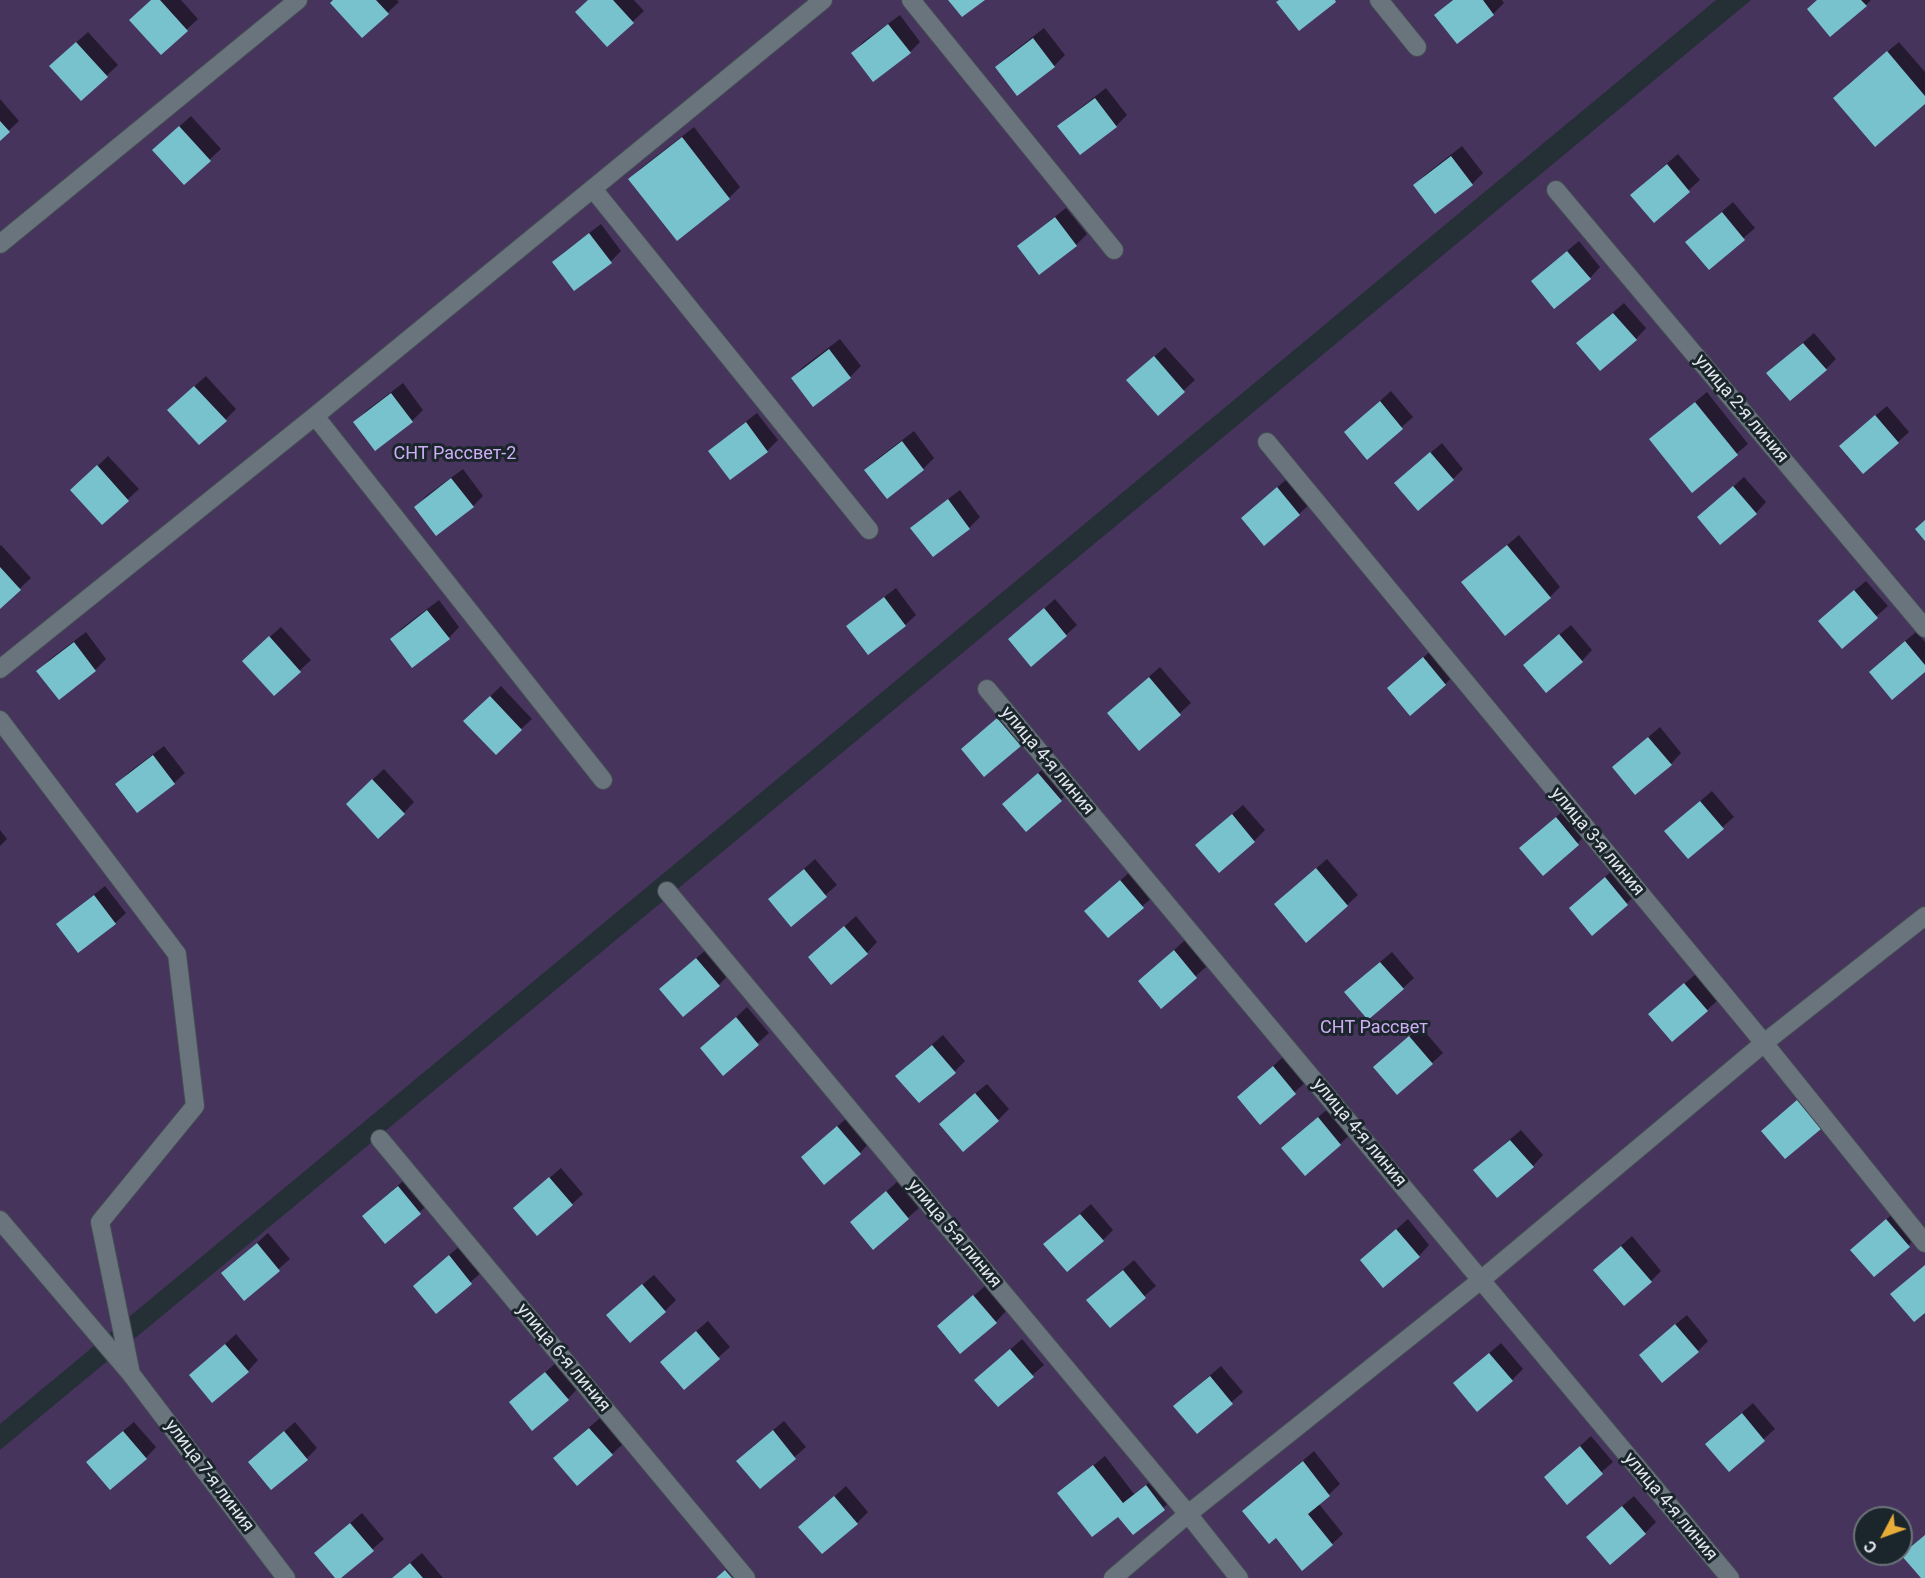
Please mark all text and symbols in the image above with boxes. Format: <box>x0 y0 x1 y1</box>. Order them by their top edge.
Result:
street label: улица 2-я линия <box>1689 350 1793 468</box>
park label: СНТ Рассвет-2 <box>394 443 516 465</box>
street label: улица 4-я линия <box>995 702 1099 820</box>
street label: улица 3-я линия <box>1545 783 1649 901</box>
park label: СНТ Рассвет <box>1320 1017 1428 1039</box>
street label: улица 4-я линия <box>1307 1074 1411 1192</box>
street label: улица 5-я линия <box>902 1175 1006 1293</box>
street label: улица 6-я линия <box>511 1299 615 1417</box>
street label: улица 7-я линия <box>160 1416 258 1536</box>
street label: улица 4-я линия <box>1618 1448 1722 1566</box>
north arrow <box>1853 1506 1913 1566</box>
text: С <box>1860 1537 1881 1557</box>

